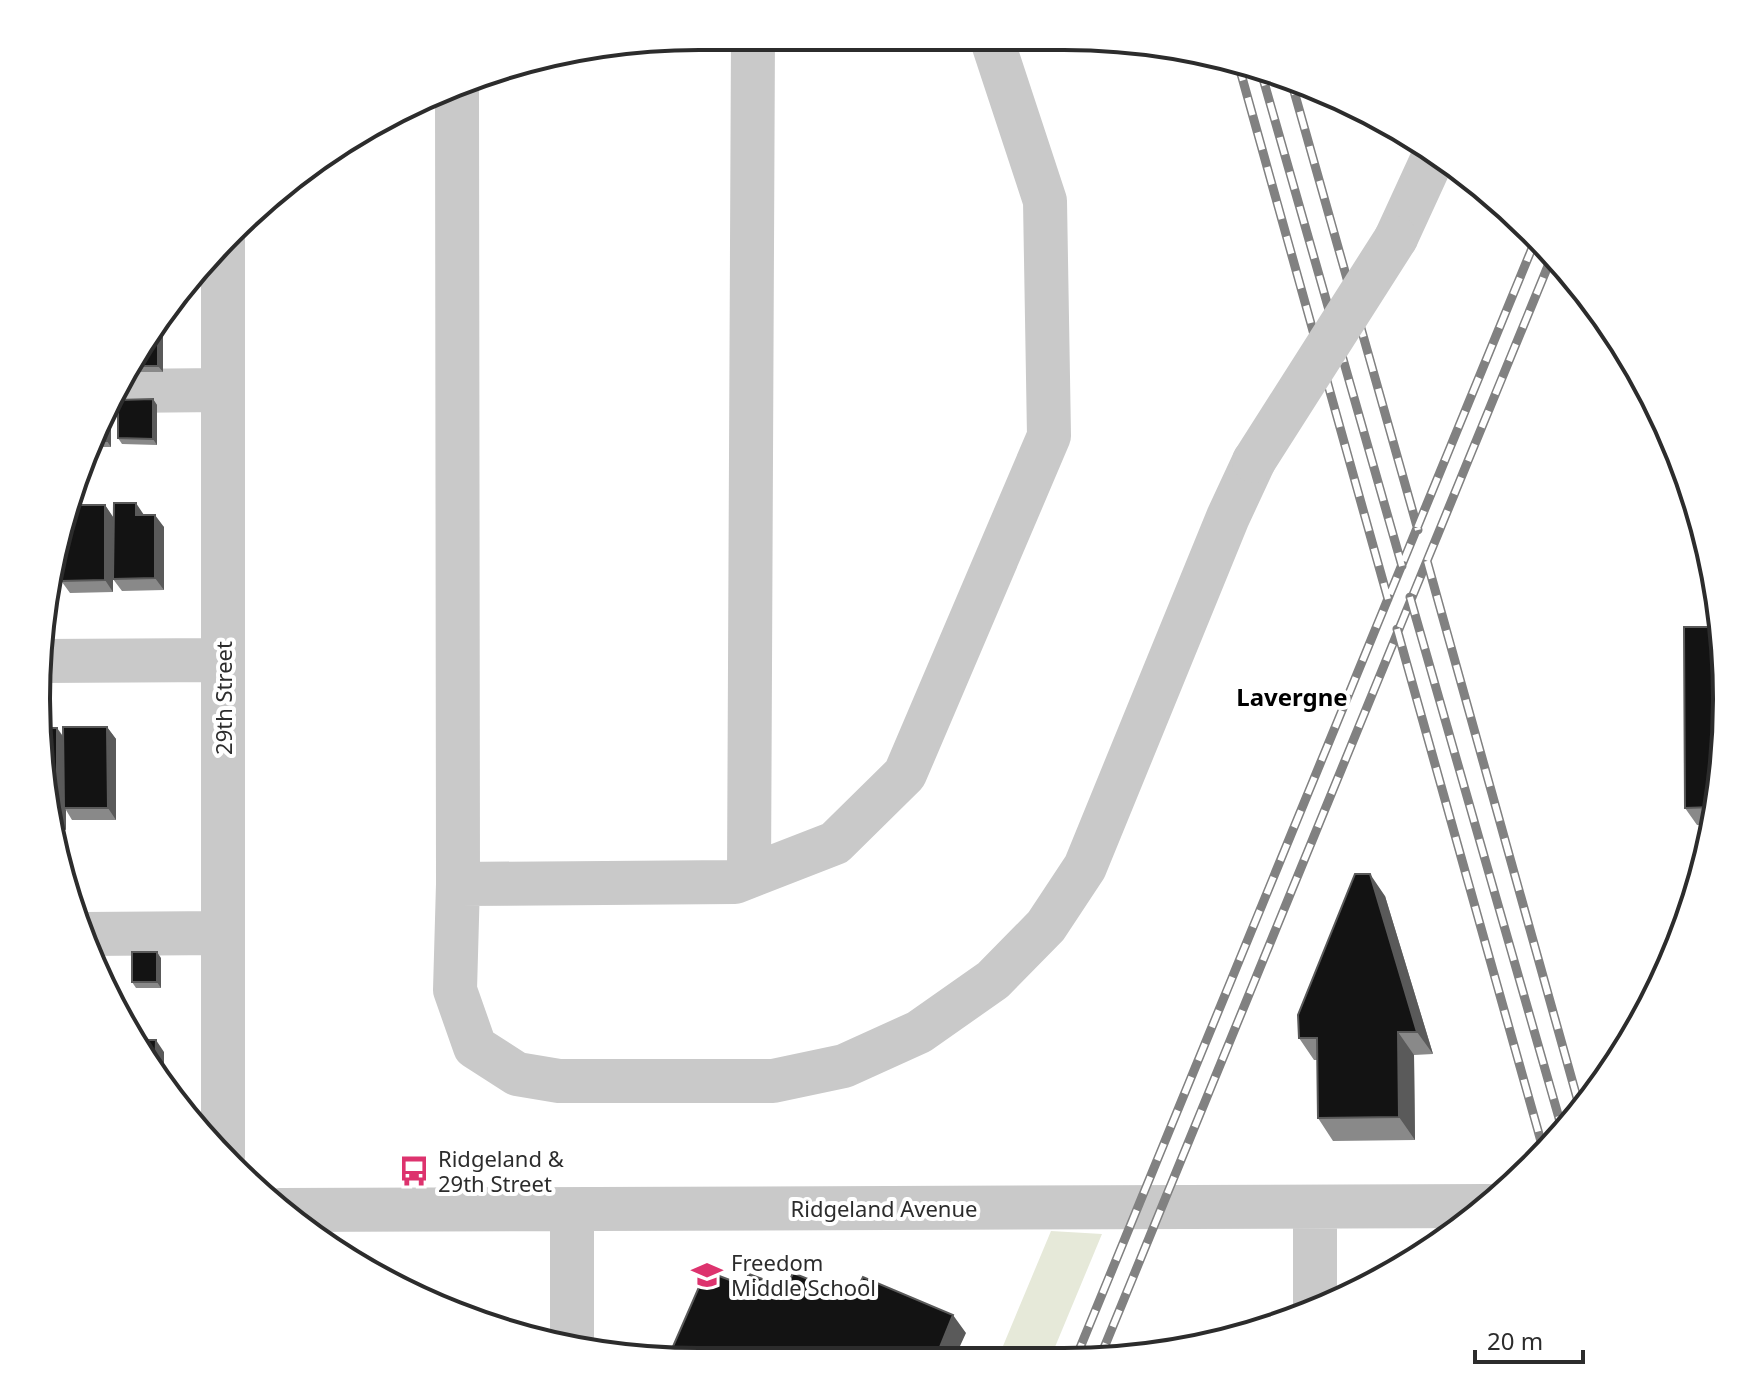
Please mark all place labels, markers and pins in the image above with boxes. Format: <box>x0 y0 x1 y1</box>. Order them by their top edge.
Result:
place label: Ridgeland & 29th Street <box>438 1143 565 1198</box>
bus stop icon: Ridgeland & 29th Street <box>397 1154 431 1188</box>
place label: Freedom Middle School <box>731 1247 876 1302</box>
school or university icon: Freedom Middle School <box>690 1258 724 1292</box>

